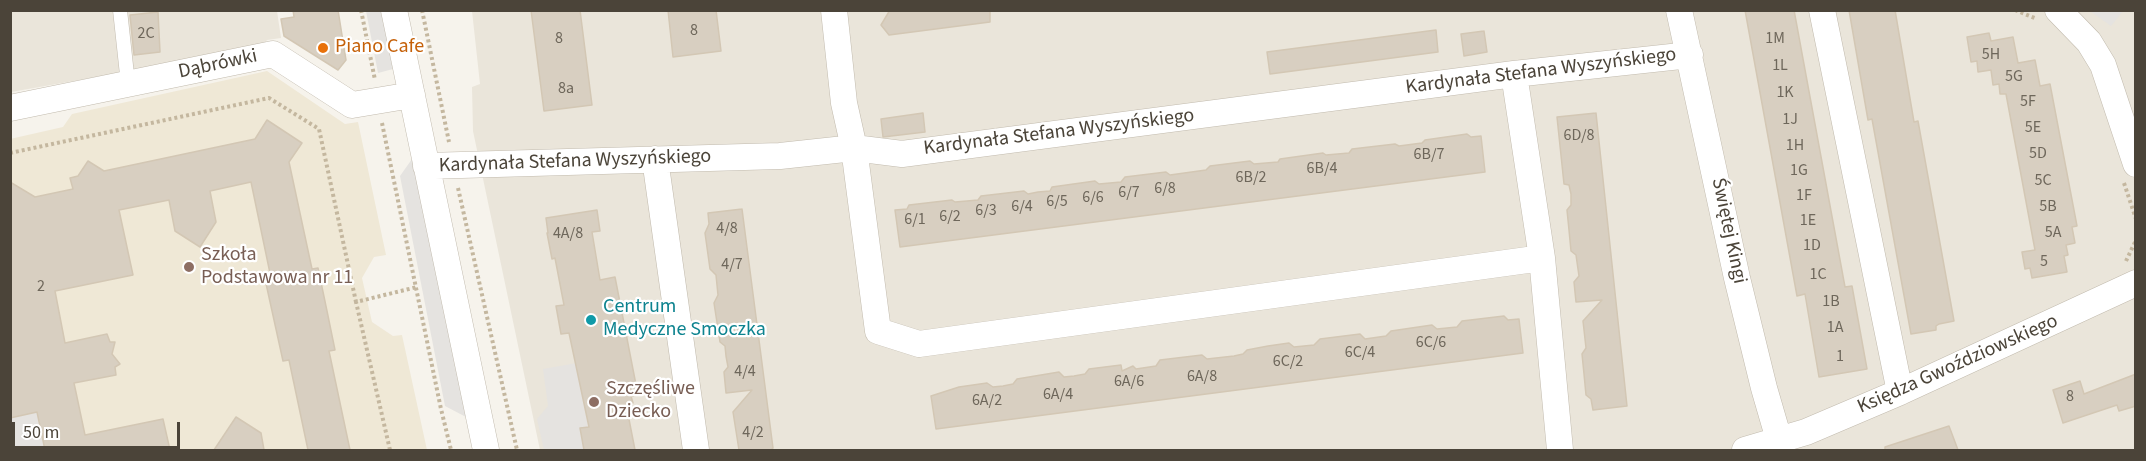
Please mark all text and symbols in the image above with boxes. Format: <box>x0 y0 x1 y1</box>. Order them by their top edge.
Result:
house number: 8 <box>690 21 698 41</box>
house number: 2C <box>137 24 155 44</box>
house number: 8 <box>555 29 563 49</box>
house number: 1M <box>1765 29 1785 49</box>
place label: Piano Cafe <box>335 36 424 60</box>
marker: Piano Cafe <box>316 41 330 55</box>
street label: Kardynała Stefana Wyszyńskiego <box>1404 43 1678 101</box>
street label: Dąbrówki <box>176 45 260 85</box>
house number: 5H <box>1982 45 2000 65</box>
house number: 1L <box>1772 56 1788 76</box>
house number: 5G <box>2005 67 2023 87</box>
house number: 8a <box>558 79 574 99</box>
house number: 1K <box>1776 83 1794 103</box>
house number: 5F <box>2020 92 2036 112</box>
street label: Kardynała Stefana Wyszyńskiego <box>922 104 1196 162</box>
house number: 1J <box>1782 110 1798 130</box>
house number: 5E <box>2025 118 2041 138</box>
house number: 6D/8 <box>1563 126 1595 146</box>
house number: 1H <box>1786 136 1804 156</box>
house number: 5D <box>2029 144 2047 164</box>
street label: Kardynała Stefana Wyszyńskiego <box>438 145 712 179</box>
house number: 6B/7 <box>1414 145 1444 165</box>
house number: 6B/4 <box>1307 159 1337 179</box>
house number: 1G <box>1790 161 1808 181</box>
house number: 6B/2 <box>1236 168 1266 188</box>
house number: 5C <box>2034 171 2052 191</box>
street label: Świętej Kingi <box>1705 176 1751 286</box>
house number: 6/8 <box>1154 179 1176 199</box>
house number: 6/7 <box>1118 183 1140 203</box>
house number: 1F <box>1796 186 1812 206</box>
house number: 6/6 <box>1082 188 1104 208</box>
house number: 6/5 <box>1046 192 1068 212</box>
house number: 6/4 <box>1011 197 1033 217</box>
house number: 5B <box>2039 197 2057 217</box>
house number: 6/3 <box>975 201 997 221</box>
house number: 6/2 <box>939 207 961 227</box>
house number: 6/1 <box>904 210 926 230</box>
house number: 1E <box>1800 211 1816 231</box>
house number: 4/8 <box>716 219 738 239</box>
house number: 5A <box>2045 223 2061 243</box>
house number: 4A/8 <box>553 224 583 244</box>
house number: 1D <box>1803 236 1821 256</box>
place label: Szkoła Podstawowa nr 11 <box>201 244 353 291</box>
house number: 5 <box>2040 252 2048 272</box>
house number: 4/7 <box>721 255 743 275</box>
marker: Szkoła Podstawowa nr 11 <box>182 260 196 274</box>
house number: 1C <box>1809 265 1827 285</box>
house number: 2 <box>37 277 45 297</box>
house number: 1B <box>1822 292 1840 312</box>
place label: Centrum Medyczne Smoczka <box>603 296 766 343</box>
street label: Księdza Gwoździowskiego <box>1854 310 2062 420</box>
marker: Centrum Medyczne Smoczka <box>584 313 598 327</box>
house number: 1A <box>1827 318 1843 338</box>
house number: 6C/6 <box>1416 333 1446 353</box>
house number: 6C/4 <box>1345 343 1375 363</box>
house number: 1 <box>1836 347 1844 367</box>
house number: 6C/2 <box>1273 352 1303 372</box>
house number: 4/4 <box>734 362 756 382</box>
house number: 6A/8 <box>1187 367 1217 387</box>
house number: 6A/6 <box>1114 372 1144 392</box>
place label: Szczęśliwe Dziecko <box>606 378 695 425</box>
house number: 6A/4 <box>1043 385 1073 405</box>
house number: 8 <box>2066 387 2074 407</box>
house number: 6A/2 <box>972 391 1002 411</box>
marker: Szczęśliwe Dziecko <box>587 395 601 409</box>
scale bar <box>15 410 183 448</box>
text: 50 m <box>23 420 59 445</box>
house number: 4/2 <box>742 423 764 443</box>

